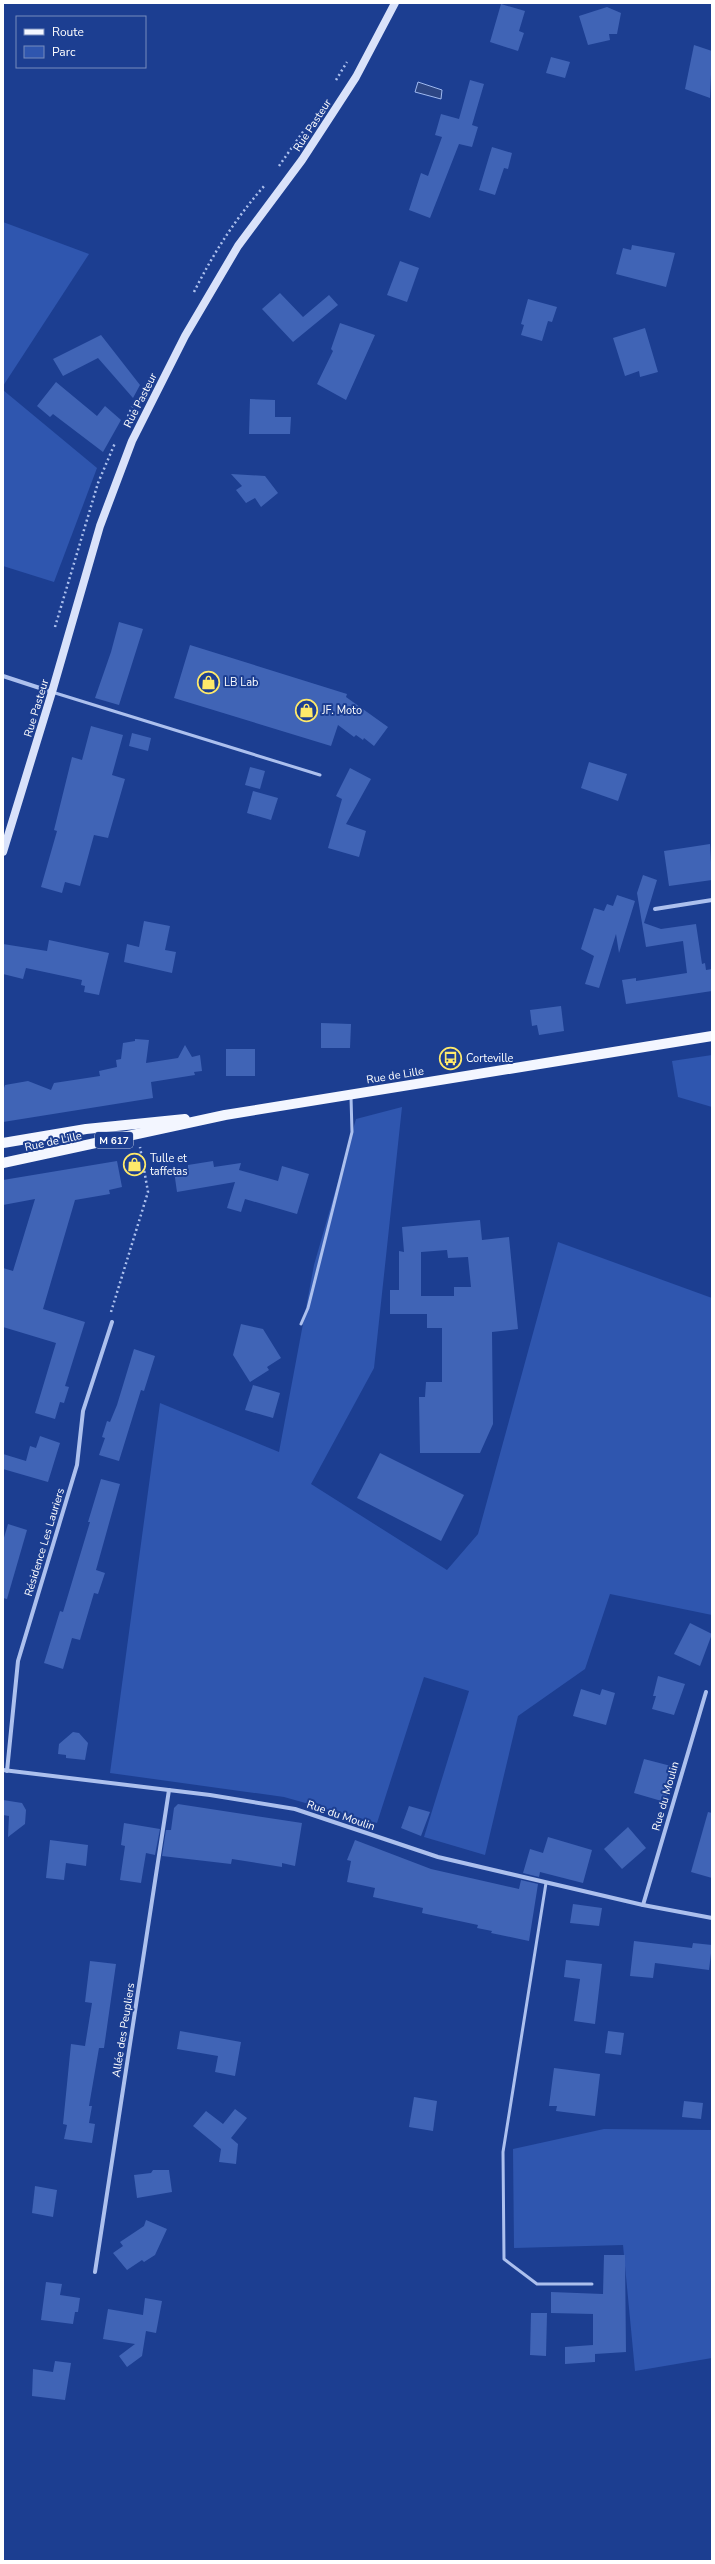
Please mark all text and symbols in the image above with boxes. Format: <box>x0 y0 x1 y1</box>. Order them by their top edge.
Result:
legend <box>16 16 146 68</box>
text: Route <box>52 24 84 40</box>
text: Parc <box>52 44 76 60</box>
street label: Rue Pasteur <box>290 96 335 154</box>
street label: Rue Pasteur <box>120 370 161 430</box>
shop icon: LB Lab <box>196 669 222 695</box>
place label: LB Lab <box>224 675 258 690</box>
street label: Rue Pasteur <box>21 677 52 739</box>
shop icon: JF. Moto <box>294 697 320 723</box>
place label: JF. Moto <box>321 703 362 718</box>
bus stop icon: Corteville <box>438 1045 464 1071</box>
place label: Corteville <box>466 1051 514 1066</box>
street label: Rue de Lille <box>365 1064 425 1087</box>
street label: Rue de Lille <box>23 1128 83 1155</box>
road number: M 617 <box>95 1132 133 1148</box>
shop icon: Tulle et taffetas <box>122 1151 148 1177</box>
place label: Tulle et taffetas <box>150 1151 188 1179</box>
street label: Résidence Les Lauriers <box>21 1486 68 1598</box>
street label: Rue du Moulin <box>648 1760 683 1833</box>
street label: Rue du Moulin <box>305 1797 377 1834</box>
street label: Allée des Peupliers <box>109 1982 138 2078</box>

